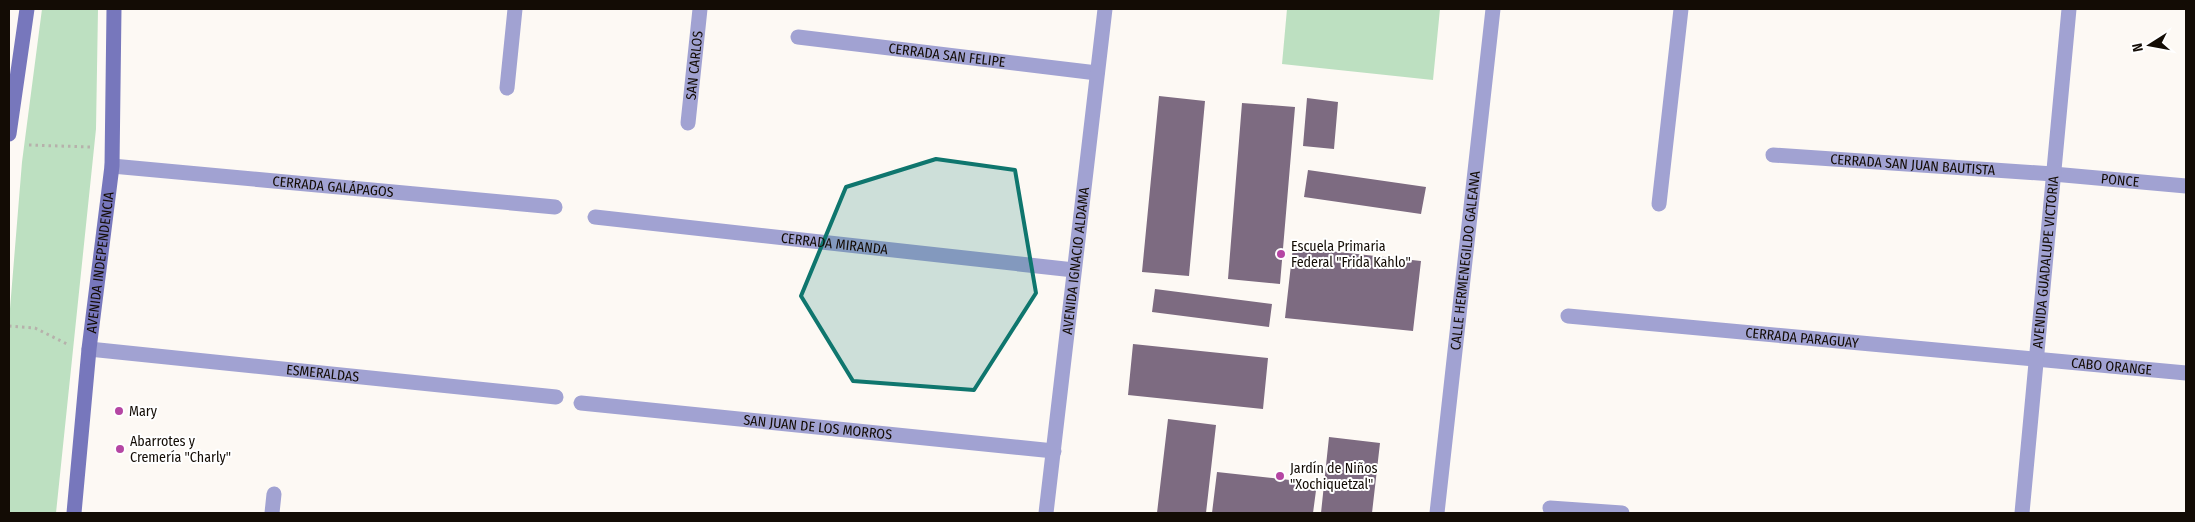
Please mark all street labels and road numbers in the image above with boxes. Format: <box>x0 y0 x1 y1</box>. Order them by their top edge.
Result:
street label: SAN CARLOS <box>682 30 707 101</box>
street label: CERRADA SAN FELIPE <box>887 40 1007 71</box>
street label: CERRADA SAN JUAN BAUTISTA <box>1830 151 1996 179</box>
street label: CALLE HERMENEGILDO GALEANA <box>1447 169 1484 351</box>
street label: PONCE <box>2100 170 2140 191</box>
street label: CERRADA GALÁPAGOS <box>272 173 394 201</box>
street label: AVENIDA GUADALUPE VICTORIA <box>2029 174 2062 349</box>
street label: AVENIDA IGNACIO ALDAMA <box>1059 185 1093 335</box>
street label: AVENIDA INDEPENDENCIA <box>83 190 118 334</box>
street label: CERRADA MIRANDA <box>780 230 889 258</box>
street label: CERRADA PARAGUAY <box>1745 324 1859 352</box>
street label: CABO ORANGE <box>2070 354 2153 379</box>
street label: ESMERALDAS <box>285 361 360 386</box>
street label: SAN JUAN DE LOS MORROS <box>743 412 893 444</box>

